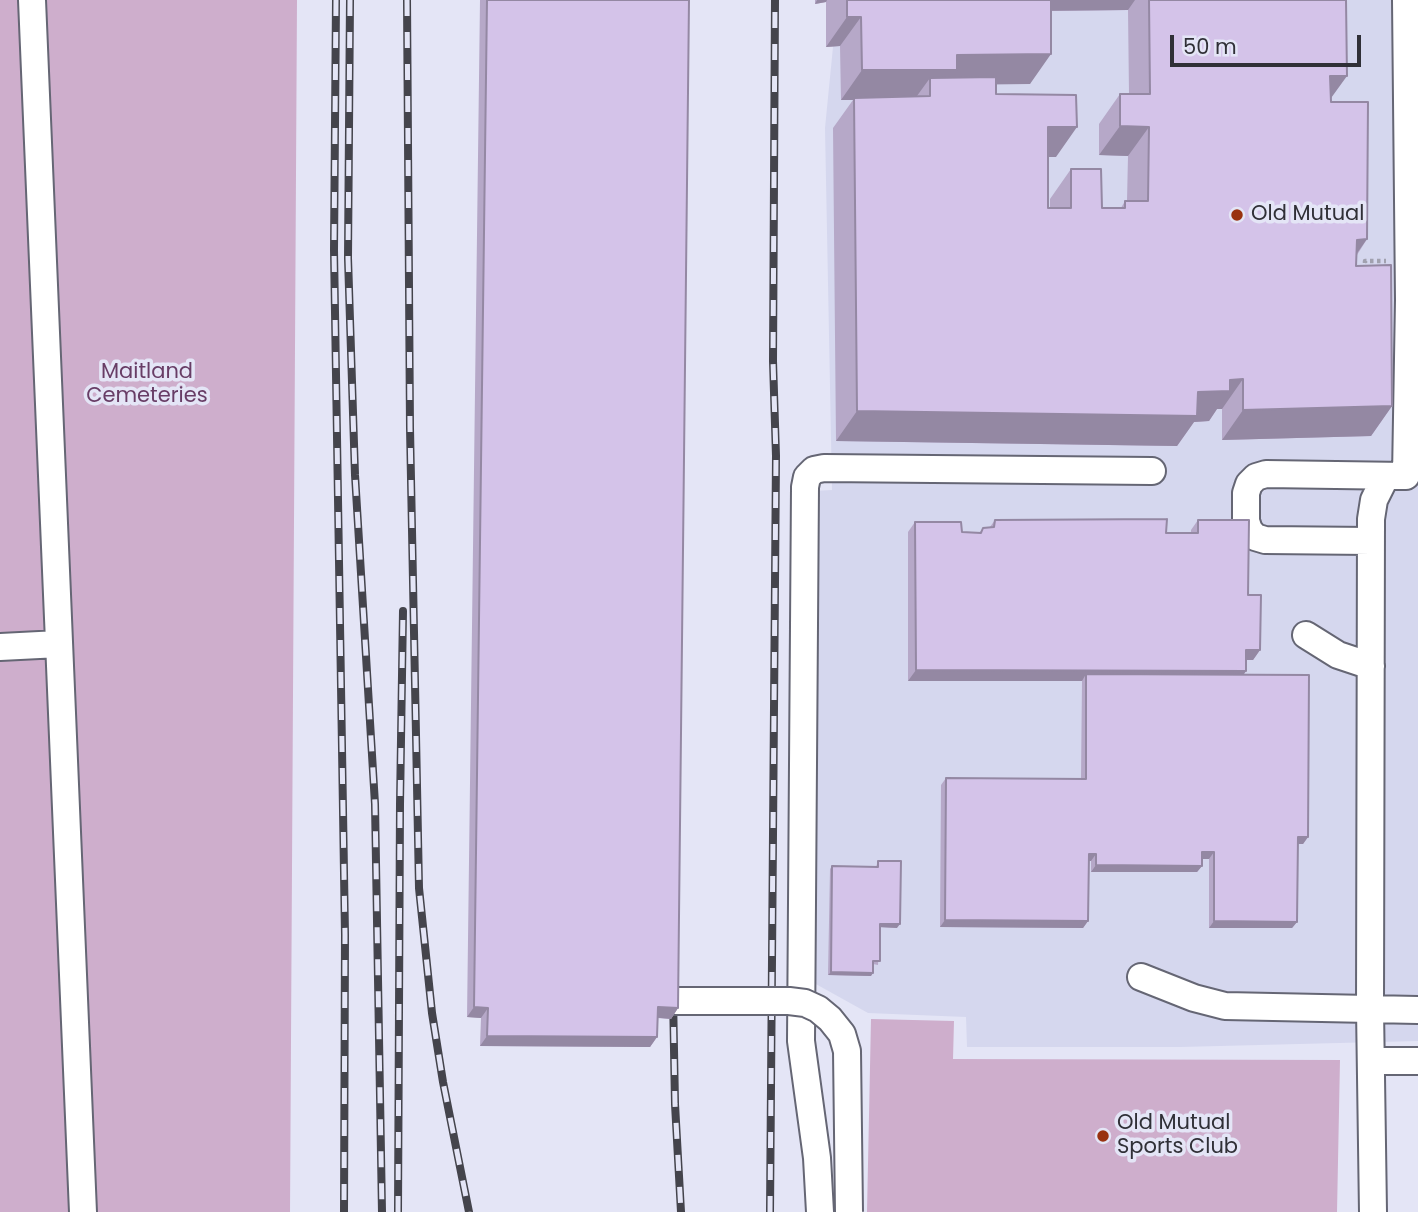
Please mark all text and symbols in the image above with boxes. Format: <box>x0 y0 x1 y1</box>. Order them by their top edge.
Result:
scale bar <box>1173 21 1364 65</box>
text: 50 m <box>1183 32 1237 61</box>
place label: Old Mutual <box>1251 202 1364 228</box>
marker: Old Mutual <box>1229 207 1245 223</box>
park label: Maitland Cemeteries <box>86 360 208 410</box>
place label: Old Mutual Sports Club <box>1117 1111 1238 1161</box>
marker: Old Mutual Sports Club <box>1095 1128 1111 1144</box>

